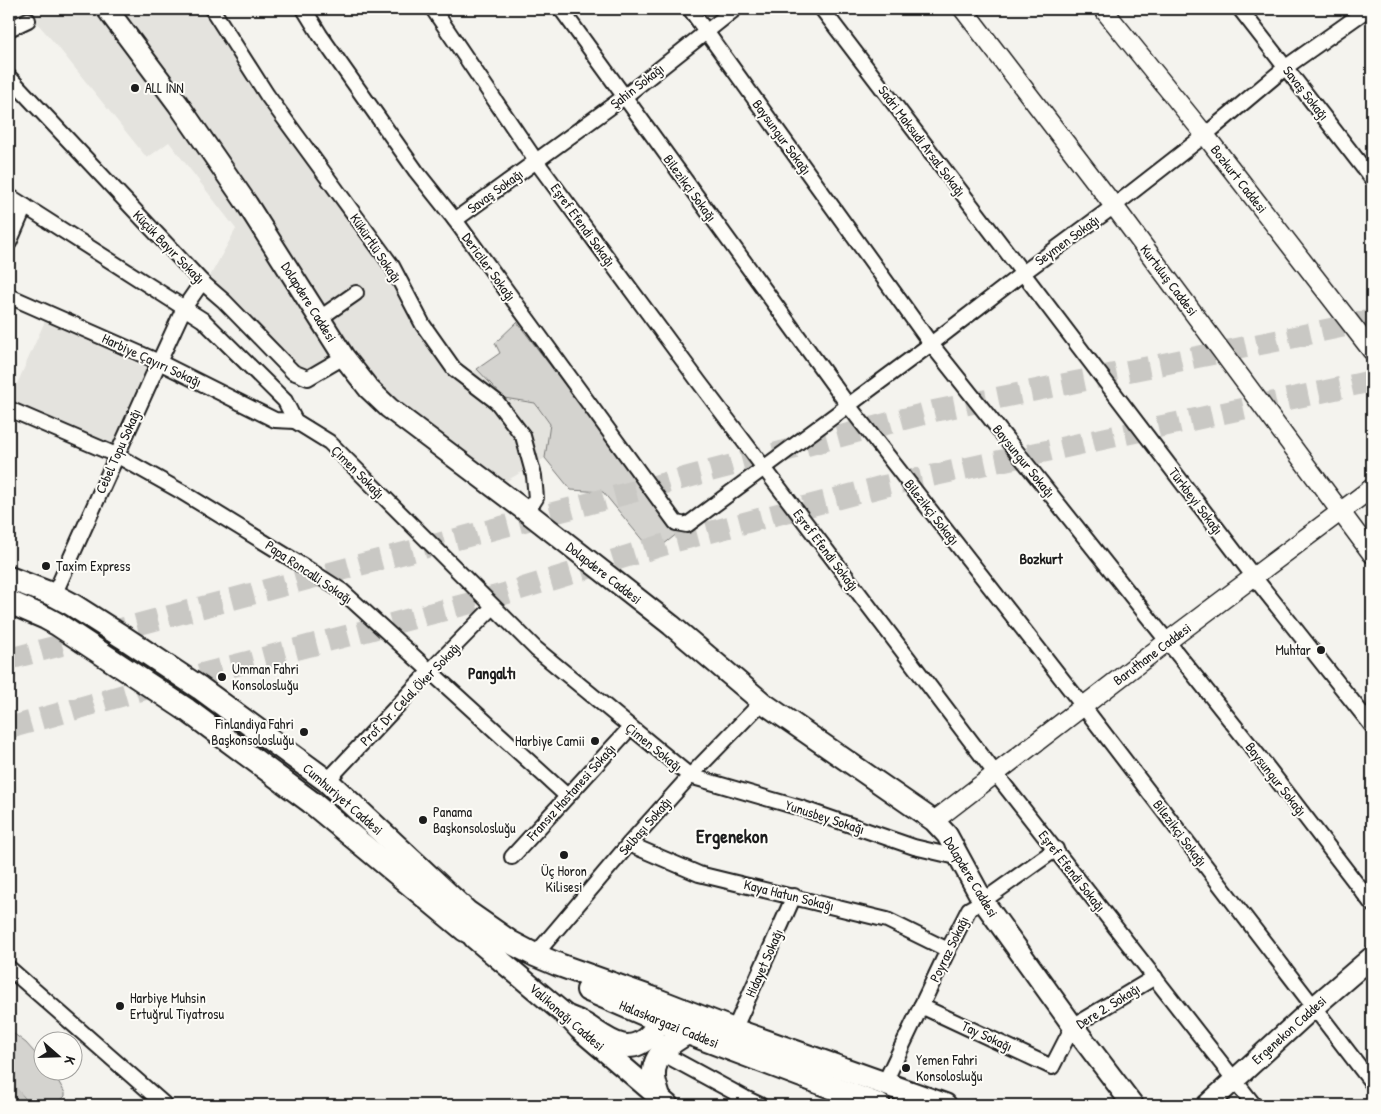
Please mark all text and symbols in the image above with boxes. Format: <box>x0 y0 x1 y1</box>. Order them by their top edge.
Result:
street label: Şahin Sokağı <box>606 59 668 113</box>
street label: Savaş Sokağı <box>1278 61 1334 125</box>
place label: ALL INN <box>145 78 184 97</box>
street label: Sadri Maksudi Arsal Sokağı <box>874 81 970 201</box>
marker: ALL INN <box>129 82 141 94</box>
street label: Baysungur Sokağı <box>748 95 816 179</box>
street label: Bozkurt Caddesi <box>1207 141 1272 217</box>
street label: Bilezikçi Sokağı <box>659 150 721 226</box>
street label: Savaş Sokağı <box>463 164 527 218</box>
street label: Eşref Efendi Sokağı <box>546 179 620 271</box>
street label: Küçük Bayır Sokağı <box>128 206 210 288</box>
street label: Kükürtlü Sokağı <box>345 209 407 287</box>
street label: Seymen Sokağı <box>1031 210 1103 270</box>
street label: Dericiler Sokağı <box>457 229 521 305</box>
street label: Kurtuluş Caddesi <box>1136 240 1203 319</box>
street label: Dolapdere Caddesi <box>276 258 342 346</box>
street label: Harbiye Çayırı Sokağı <box>99 328 205 392</box>
street label: Cebel Topu Sokağı <box>90 405 146 497</box>
street label: Baysungur Sokağı <box>988 420 1060 502</box>
street label: Çimen Sokağı <box>327 441 389 503</box>
street label: Türkbeyi Sokağı <box>1164 463 1228 539</box>
street label: Bilezikçi Sokağı <box>900 475 964 549</box>
street label: Eşref Efendi Sokağı <box>788 505 864 595</box>
street label: Papa Roncalli Sokağı <box>261 535 357 609</box>
street label: Dolapdere Caddesi <box>562 537 646 609</box>
district label: Bozkurt <box>1019 548 1063 569</box>
place label: Taxim Express <box>56 556 130 576</box>
marker: Taxim Express <box>40 560 52 572</box>
street label: Baruthane Caddesi <box>1109 618 1195 689</box>
street label: Prof. Dr. Celal Öker Sokağı <box>355 638 465 750</box>
place label: Muhtar <box>1275 640 1312 659</box>
marker: Muhtar <box>1315 644 1327 656</box>
place label: Umman Fahri Konsolosluğu <box>232 659 299 695</box>
district label: Pangaltı <box>468 662 516 685</box>
marker: Umman Fahri Konsolosluğu <box>216 671 228 683</box>
place label: Finlandiya Fahri Başkonsolosluğu <box>211 714 294 750</box>
street label: Çimen Sokağı <box>621 718 687 776</box>
marker: Finlandiya Fahri Başkonsolosluğu <box>298 726 310 738</box>
place label: Harbiye Camii <box>515 731 585 751</box>
marker: Harbiye Camii <box>589 735 601 747</box>
street label: Baysungur Sokağı <box>1241 738 1311 820</box>
street label: Fransız Hastanesi Sokağı <box>521 739 620 846</box>
street label: Cumhuriyet Caddesi <box>299 758 387 840</box>
street label: Selbaşı Sokağı <box>614 792 676 860</box>
street label: Yunusbey Sokağı <box>783 795 867 839</box>
street label: Bilezikçi Sokağı <box>1148 795 1212 871</box>
place label: Panama Başkonsolosluğu <box>433 802 516 838</box>
marker: Panama Başkonsolosluğu <box>417 814 429 826</box>
district label: Ergenekon <box>696 823 768 850</box>
street label: Eşref Efendi Sokağı <box>1034 826 1110 916</box>
street label: Dolapdere Caddesi <box>939 833 1003 921</box>
marker: Üç Horon Kilisesi <box>558 849 570 861</box>
place label: Üç Horon Kilisesi <box>541 861 587 896</box>
street label: Kaya Hatun Sokağı <box>742 874 836 916</box>
street label: Poyraz Sokağı <box>924 913 974 985</box>
street label: Hidayet Sokağı <box>740 926 788 1000</box>
street label: Dere 2. Sokağı <box>1072 978 1144 1034</box>
street label: Valikonağı Caddesi <box>525 979 609 1055</box>
place label: Harbiye Muhsin Ertuğrul Tiyatrosu <box>130 988 224 1024</box>
street label: Ergenekon Caddesi <box>1247 991 1331 1069</box>
street label: Halaskargazi Caddesi <box>616 995 722 1053</box>
marker: Harbiye Muhsin Ertuğrul Tiyatrosu <box>114 1000 126 1012</box>
street label: Tay Sokağı <box>958 1016 1016 1056</box>
north arrow <box>32 1032 82 1082</box>
place label: Yemen Fahri Konsolosluğu <box>916 1050 983 1086</box>
text: K <box>60 1054 81 1068</box>
marker: Yemen Fahri Konsolosluğu <box>900 1062 912 1074</box>

